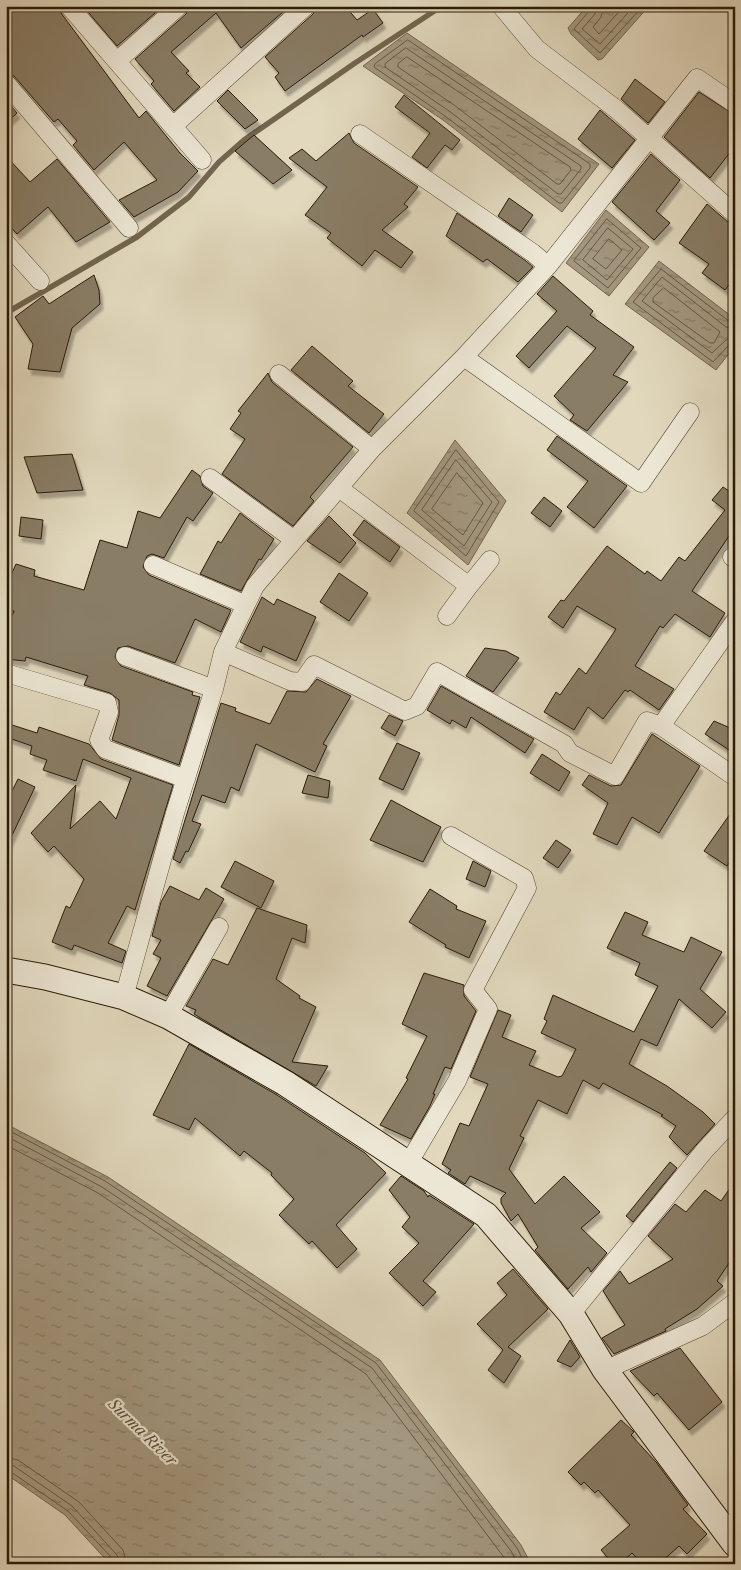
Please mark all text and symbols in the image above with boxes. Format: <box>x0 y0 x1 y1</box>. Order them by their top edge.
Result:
water label: Surma River <box>104 1394 182 1470</box>

